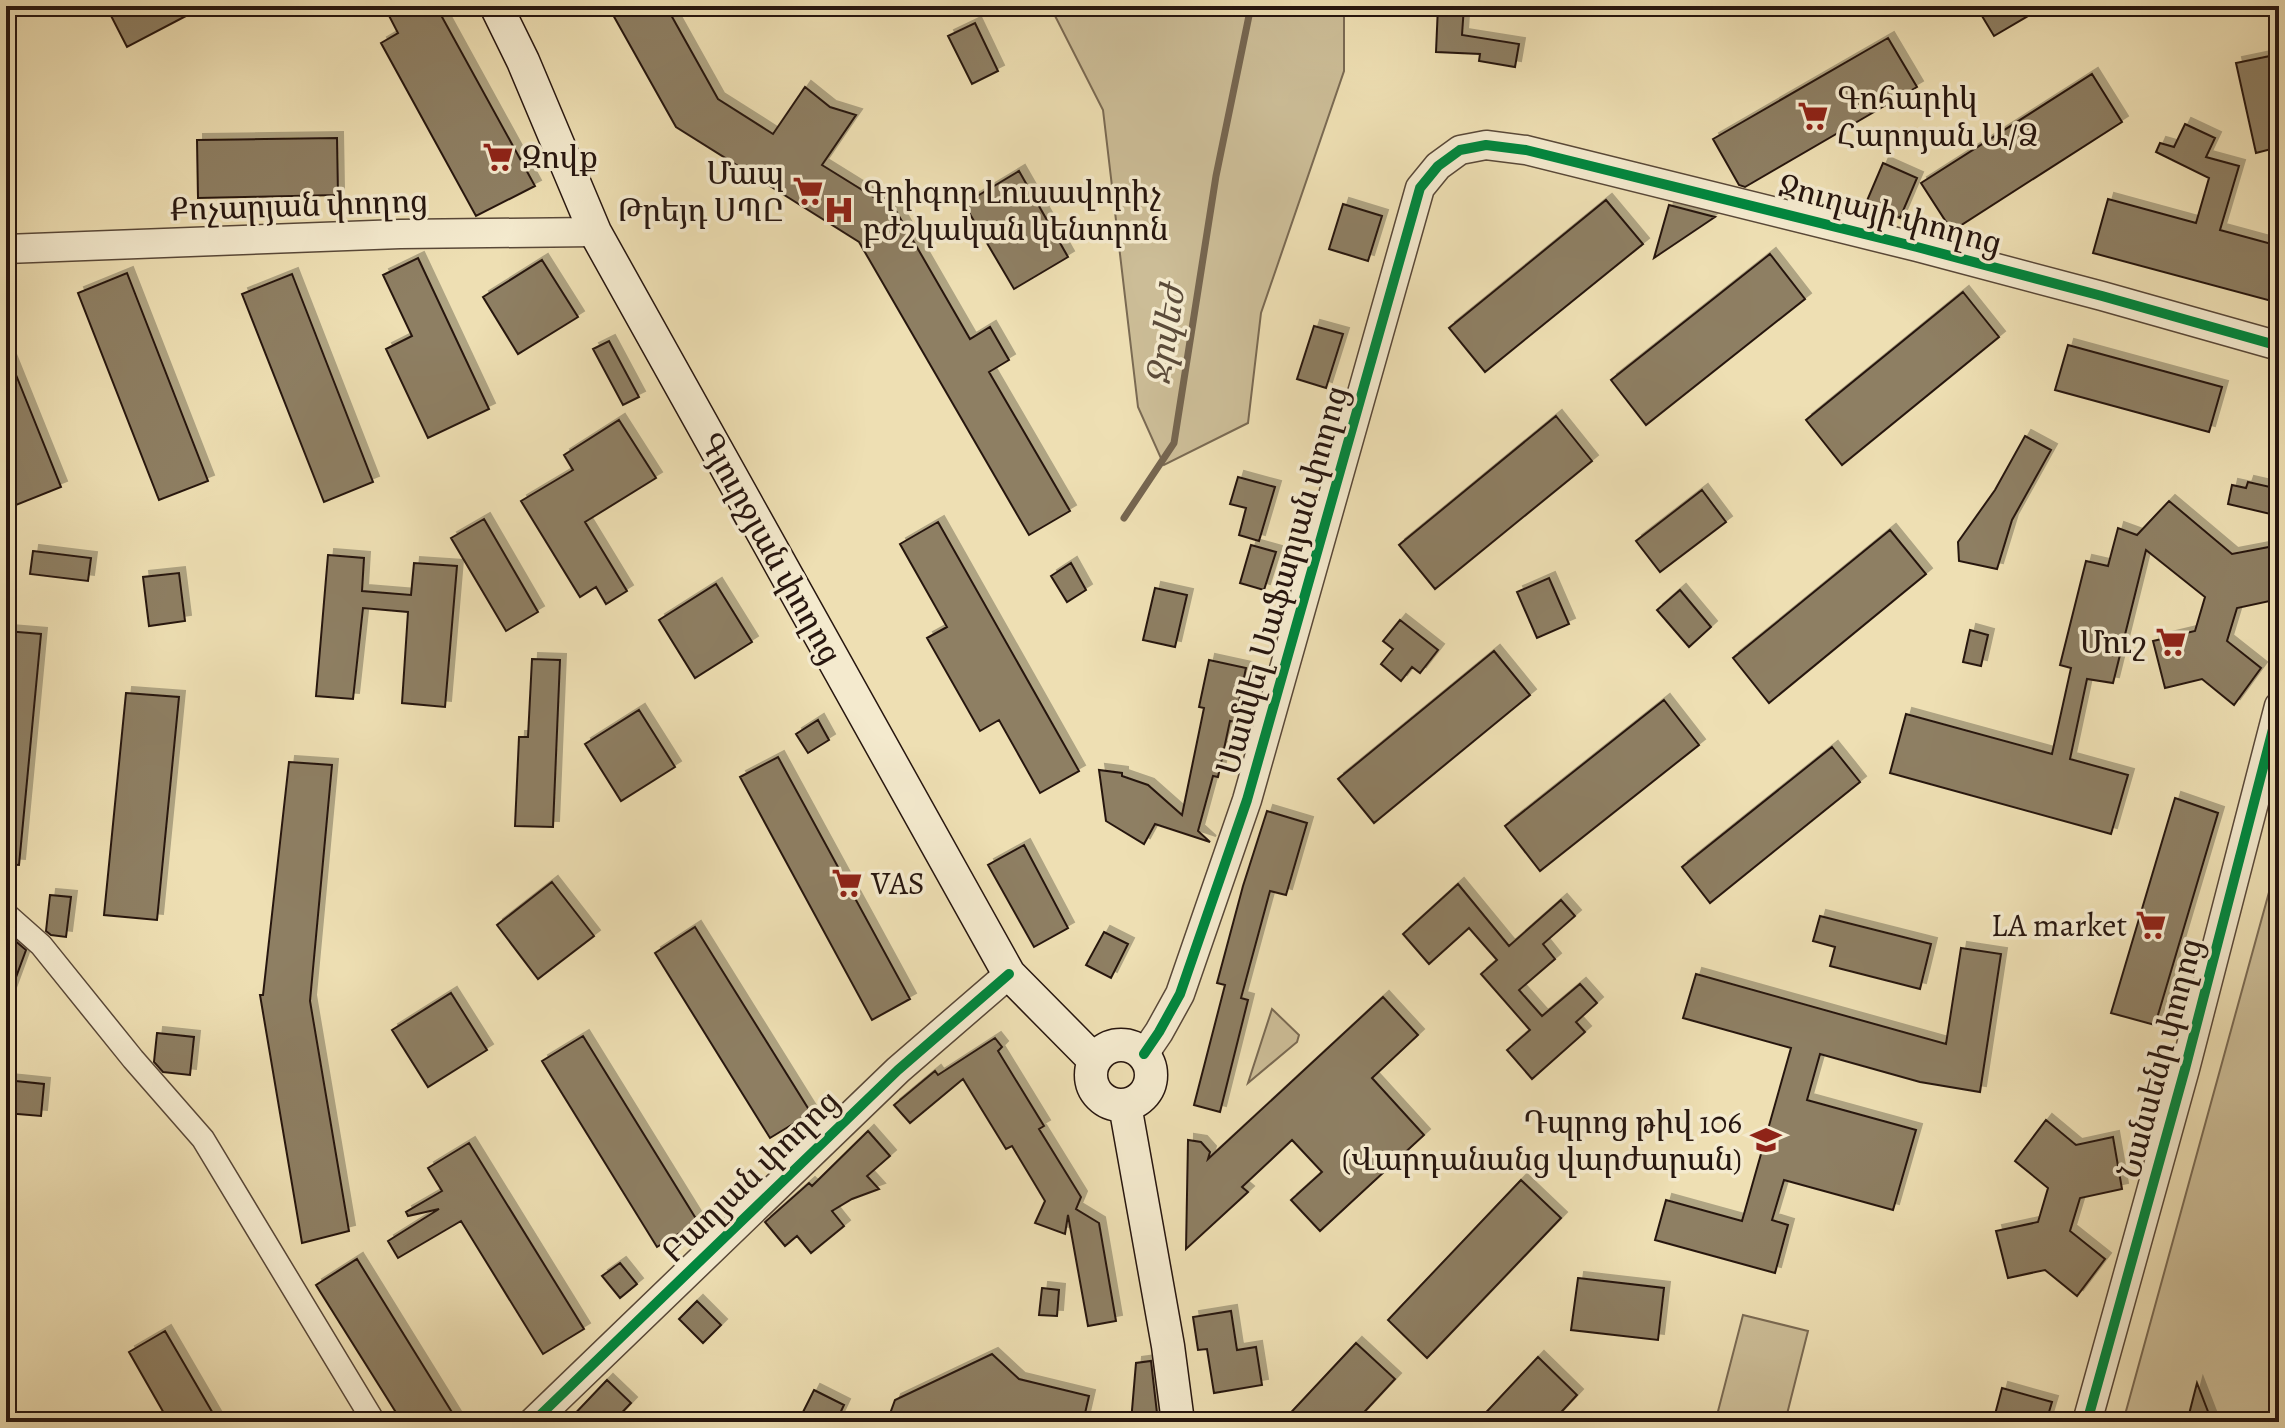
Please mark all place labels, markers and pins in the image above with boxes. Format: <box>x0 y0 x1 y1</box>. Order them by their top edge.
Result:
place label: Գոհարիկ Հարոյան Ա/Ձ <box>1837 76 2038 157</box>
supermarket icon: Գոհարիկ Հարոյան Ա/Ձ <box>1796 99 1830 133</box>
place label: Զովք <box>522 135 598 179</box>
supermarket icon: Զովք <box>481 140 515 174</box>
place label: Մապ Թրեյդ ՍՊԸ <box>617 151 784 232</box>
place label: Գրիգոր Լուսավորիչ բժշկական կենտրոն <box>863 170 1168 251</box>
supermarket icon: Մապ Թրեյդ ՍՊԸ <box>791 174 825 208</box>
hospital icon: Գրիգոր Լուսավորիչ բժշկական կենտրոն <box>822 193 856 227</box>
place label: Մուշ <box>2080 620 2147 664</box>
supermarket icon: Մուշ <box>2154 625 2188 659</box>
place label: VAS <box>870 861 925 905</box>
supermarket icon: VAS <box>830 866 864 900</box>
place label: LA market <box>1991 903 2127 947</box>
supermarket icon: LA market <box>2134 908 2168 942</box>
place label: Դպրոց թիվ 106 (Վարդանանց վարժարան) <box>1342 1100 1742 1181</box>
school or university icon: Դպրոց թիվ 106 (Վարդանանց վարժարան) <box>1749 1123 1783 1157</box>

